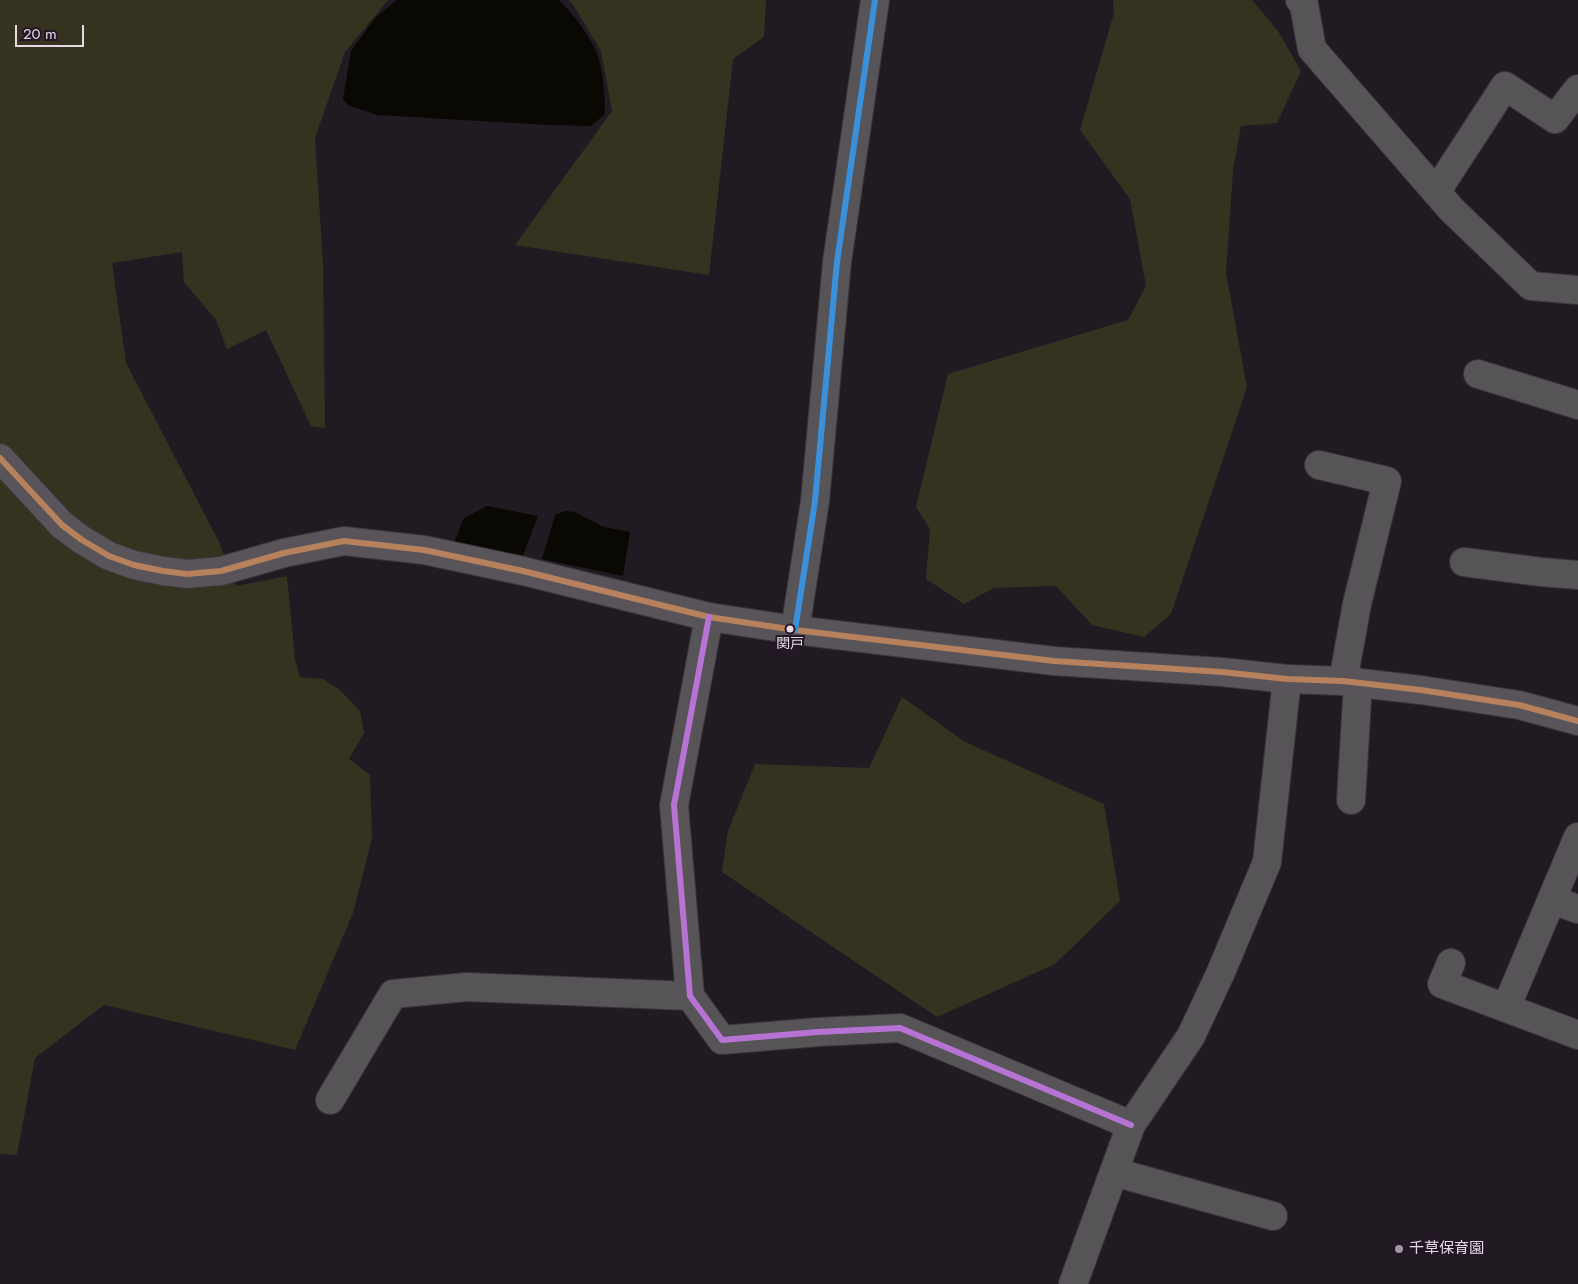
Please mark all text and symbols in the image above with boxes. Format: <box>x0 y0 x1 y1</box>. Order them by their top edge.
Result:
scale bar <box>18 15 86 47</box>
text: 20 m <box>23 23 57 45</box>
marker: 関戸 <box>785 624 795 634</box>
place label: 関戸 <box>776 637 804 653</box>
place label: 千草保育園 <box>1409 1240 1484 1258</box>
marker: 千草保育園 <box>1393 1243 1405 1255</box>

